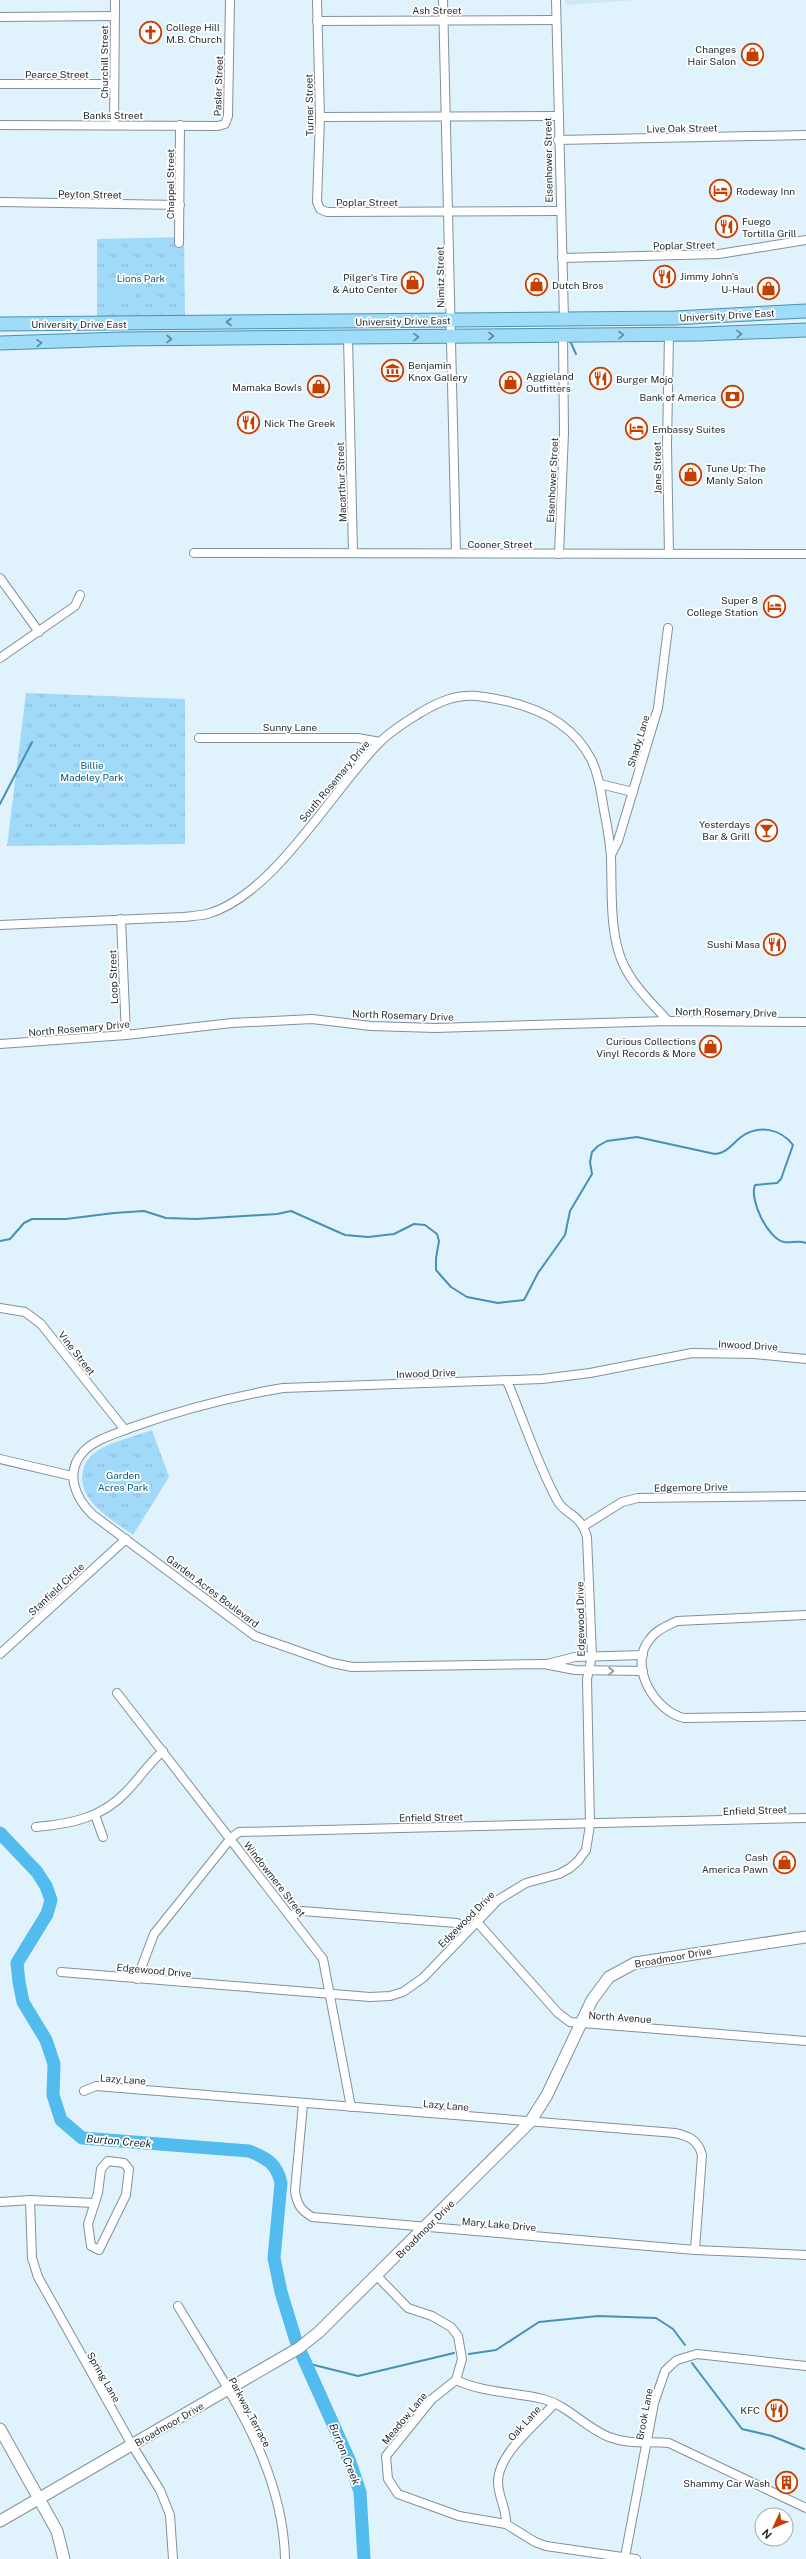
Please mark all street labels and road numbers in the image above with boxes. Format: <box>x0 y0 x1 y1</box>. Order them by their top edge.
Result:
street label: Ash Street <box>412 4 462 16</box>
street label: Churchill Street <box>98 25 110 99</box>
street label: Pasler Street <box>211 55 225 117</box>
street label: Pearce Street <box>25 68 89 80</box>
street label: Turner Street <box>302 74 316 136</box>
street label: Banks Street <box>83 109 143 121</box>
street label: Eisenhower Street <box>541 117 555 203</box>
street label: Live Oak Street <box>646 121 718 135</box>
street label: Chappel Street <box>164 149 176 219</box>
street label: Peyton Street <box>58 187 122 201</box>
street label: Poplar Street <box>336 196 398 208</box>
street label: Poplar Street <box>653 238 715 252</box>
street label: Nimitz Street <box>433 246 447 308</box>
street label: University Drive East <box>679 306 775 323</box>
street label: University Drive East <box>355 314 451 328</box>
street label: University Drive East <box>31 318 127 330</box>
street label: Eisenhower Street <box>544 437 560 523</box>
street label: Macarthur Street <box>334 442 348 522</box>
street label: Jane Street <box>651 442 663 494</box>
street label: Cooner Street <box>467 538 533 550</box>
street label: Shady Lane <box>624 713 652 769</box>
street label: Sunny Lane <box>263 721 317 733</box>
street label: South Rosemary Drive <box>296 737 372 824</box>
street label: Loop Street <box>106 949 120 1004</box>
street label: North Rosemary Drive <box>675 1005 777 1019</box>
street label: North Rosemary Drive <box>352 1007 454 1023</box>
street label: North Rosemary Drive <box>28 1018 131 1038</box>
street label: Vine Street <box>56 1329 98 1377</box>
street label: Inwood Drive <box>718 1337 778 1353</box>
street label: Inwood Drive <box>396 1366 456 1380</box>
street label: Edgemore Drive <box>654 1480 728 1494</box>
street label: Garden Acres Boulevard <box>164 1552 262 1630</box>
street label: Stanfield Circle <box>26 1560 87 1618</box>
street label: Edgewood Drive <box>573 1581 587 1657</box>
street label: Enfield Street <box>723 1803 787 1817</box>
street label: Enfield Street <box>399 1810 463 1824</box>
street label: Windowmere Street <box>242 1839 308 1919</box>
street label: Edgewood Drive <box>435 1888 497 1950</box>
street label: Broadmoor Drive <box>634 1944 713 1970</box>
street label: Edgewood Drive <box>116 1961 192 1979</box>
street label: North Avenue <box>588 2009 652 2025</box>
street label: Lazy Lane <box>100 2071 147 2087</box>
street label: Lazy Lane <box>422 2097 470 2113</box>
street label: Broadmoor Drive <box>393 2197 457 2261</box>
street label: Mary Lake Drive <box>461 2215 537 2233</box>
street label: Spring Lane <box>85 2350 123 2405</box>
street label: Parkway Terrace <box>227 2375 274 2449</box>
street label: Brook Lane <box>633 2387 655 2441</box>
street label: Meadow Lane <box>379 2389 429 2446</box>
street label: Broadmoor Drive <box>132 2399 206 2449</box>
street label: Oak Lane <box>505 2403 543 2443</box>

